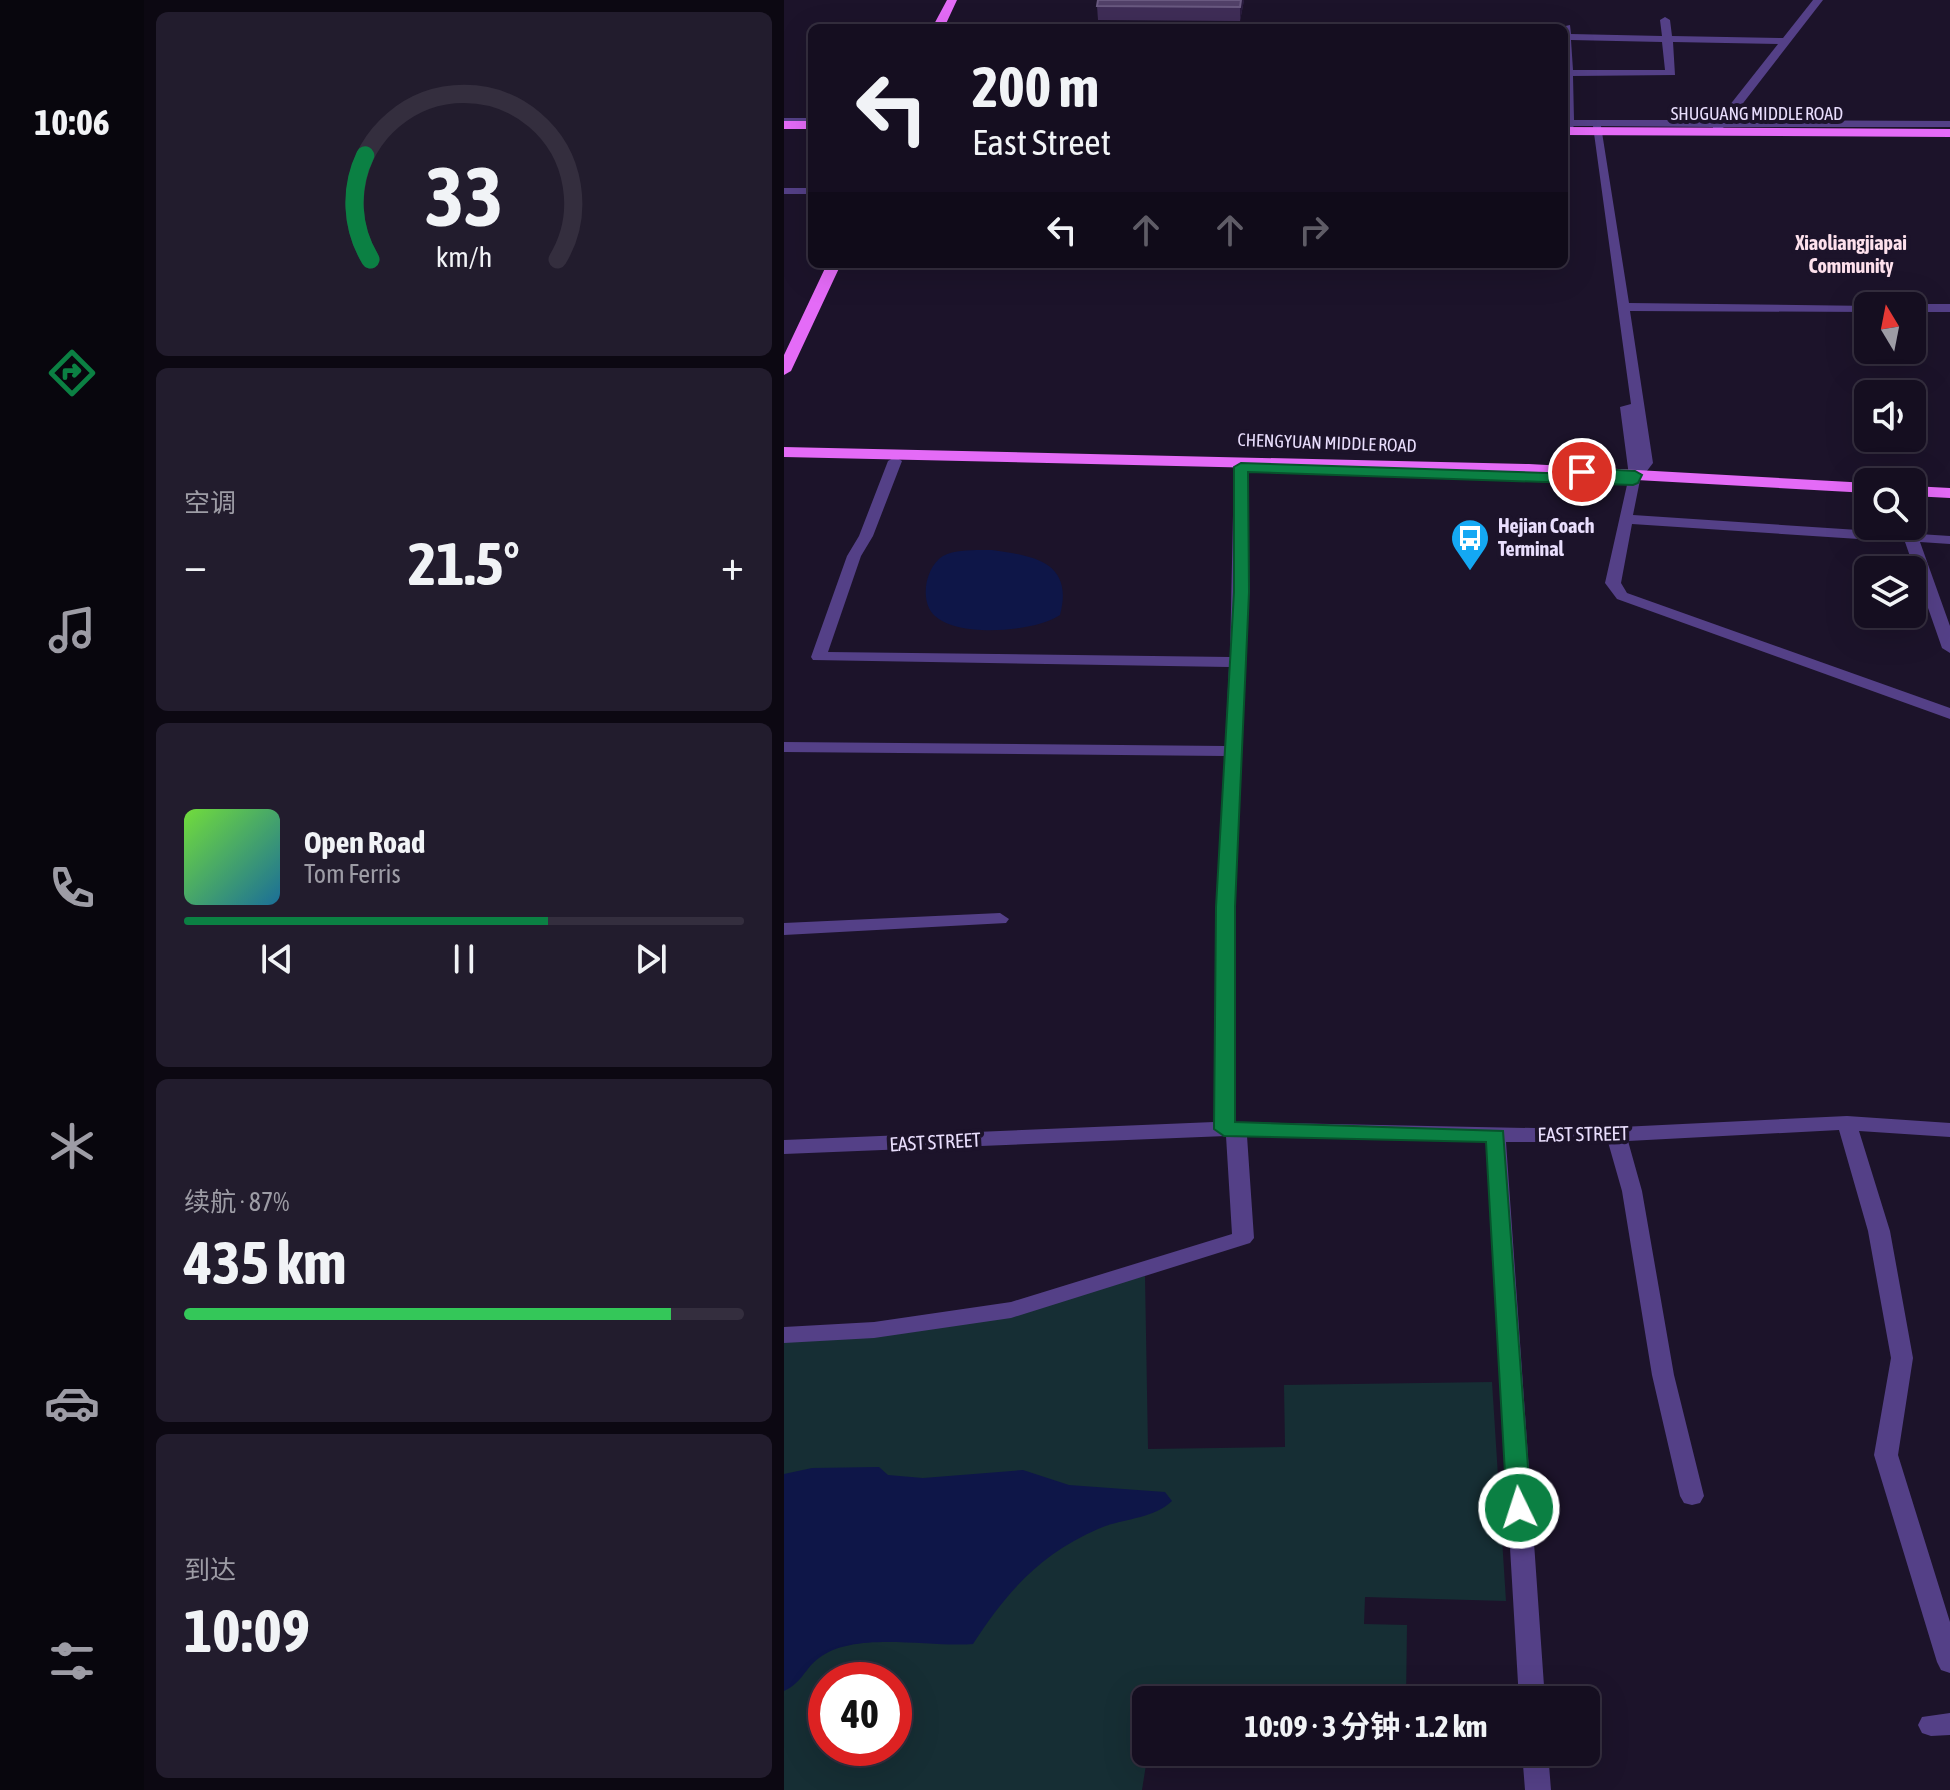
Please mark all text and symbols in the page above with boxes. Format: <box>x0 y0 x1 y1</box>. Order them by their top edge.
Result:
text: 200 m <box>972 55 1099 119</box>
icon: left <box>840 56 944 160</box>
text: 10:06 <box>34 101 110 143</box>
street label: SHUGUANG MIDDLE ROAD <box>1671 103 1843 124</box>
text: East Street <box>972 121 1111 163</box>
text: 33 <box>425 147 503 243</box>
icon: left <box>1040 208 1084 252</box>
icon: ahead <box>1124 208 1168 252</box>
icon: ahead <box>1208 208 1252 252</box>
icon: right <box>1292 208 1336 252</box>
district label: Xiaoliangjiapai Community <box>1794 231 1907 277</box>
text: km/h <box>436 240 492 273</box>
north arrow <box>1854 292 1926 364</box>
map controls <box>1854 292 1926 628</box>
icon: directions <box>44 345 100 401</box>
button: sound <box>1854 380 1926 452</box>
street label: CHENGYUAN MIDDLE ROAD <box>1237 429 1417 456</box>
pin <box>1548 438 1616 506</box>
icon: arrive <box>1560 450 1604 494</box>
button: search <box>1854 468 1926 540</box>
text: 空调 <box>184 488 236 518</box>
place label: Hejian Coach Terminal <box>1498 514 1594 560</box>
bus stop icon: Hejian Coach Terminal <box>1449 517 1491 572</box>
text: 21.5° <box>408 529 520 598</box>
text: − <box>184 539 207 589</box>
text: + <box>721 539 744 589</box>
button: layers <box>1854 556 1926 628</box>
icon: music <box>44 602 100 658</box>
text: Open Road <box>304 825 425 859</box>
text: Tom Ferris <box>304 859 401 889</box>
icon: phone <box>44 860 100 916</box>
icon: previous <box>255 937 299 981</box>
icon: pause <box>442 937 486 981</box>
icon: next <box>629 937 673 981</box>
icon: climate <box>44 1118 100 1174</box>
street label: EAST STREET <box>1537 1121 1629 1146</box>
street label: EAST STREET <box>889 1128 981 1155</box>
text: 续航 · 87% <box>184 1187 289 1217</box>
text: 435 km <box>184 1228 346 1297</box>
icon: car <box>44 1375 100 1431</box>
position arrow <box>1477 1466 1561 1550</box>
text: 到达 <box>184 1555 236 1585</box>
text: 10:09 <box>184 1596 310 1665</box>
icon: filters <box>44 1633 100 1689</box>
speed limit sign: 40 <box>808 1662 912 1766</box>
text: 10:09 · 3 分钟 · 1.2 km <box>1245 1709 1487 1743</box>

